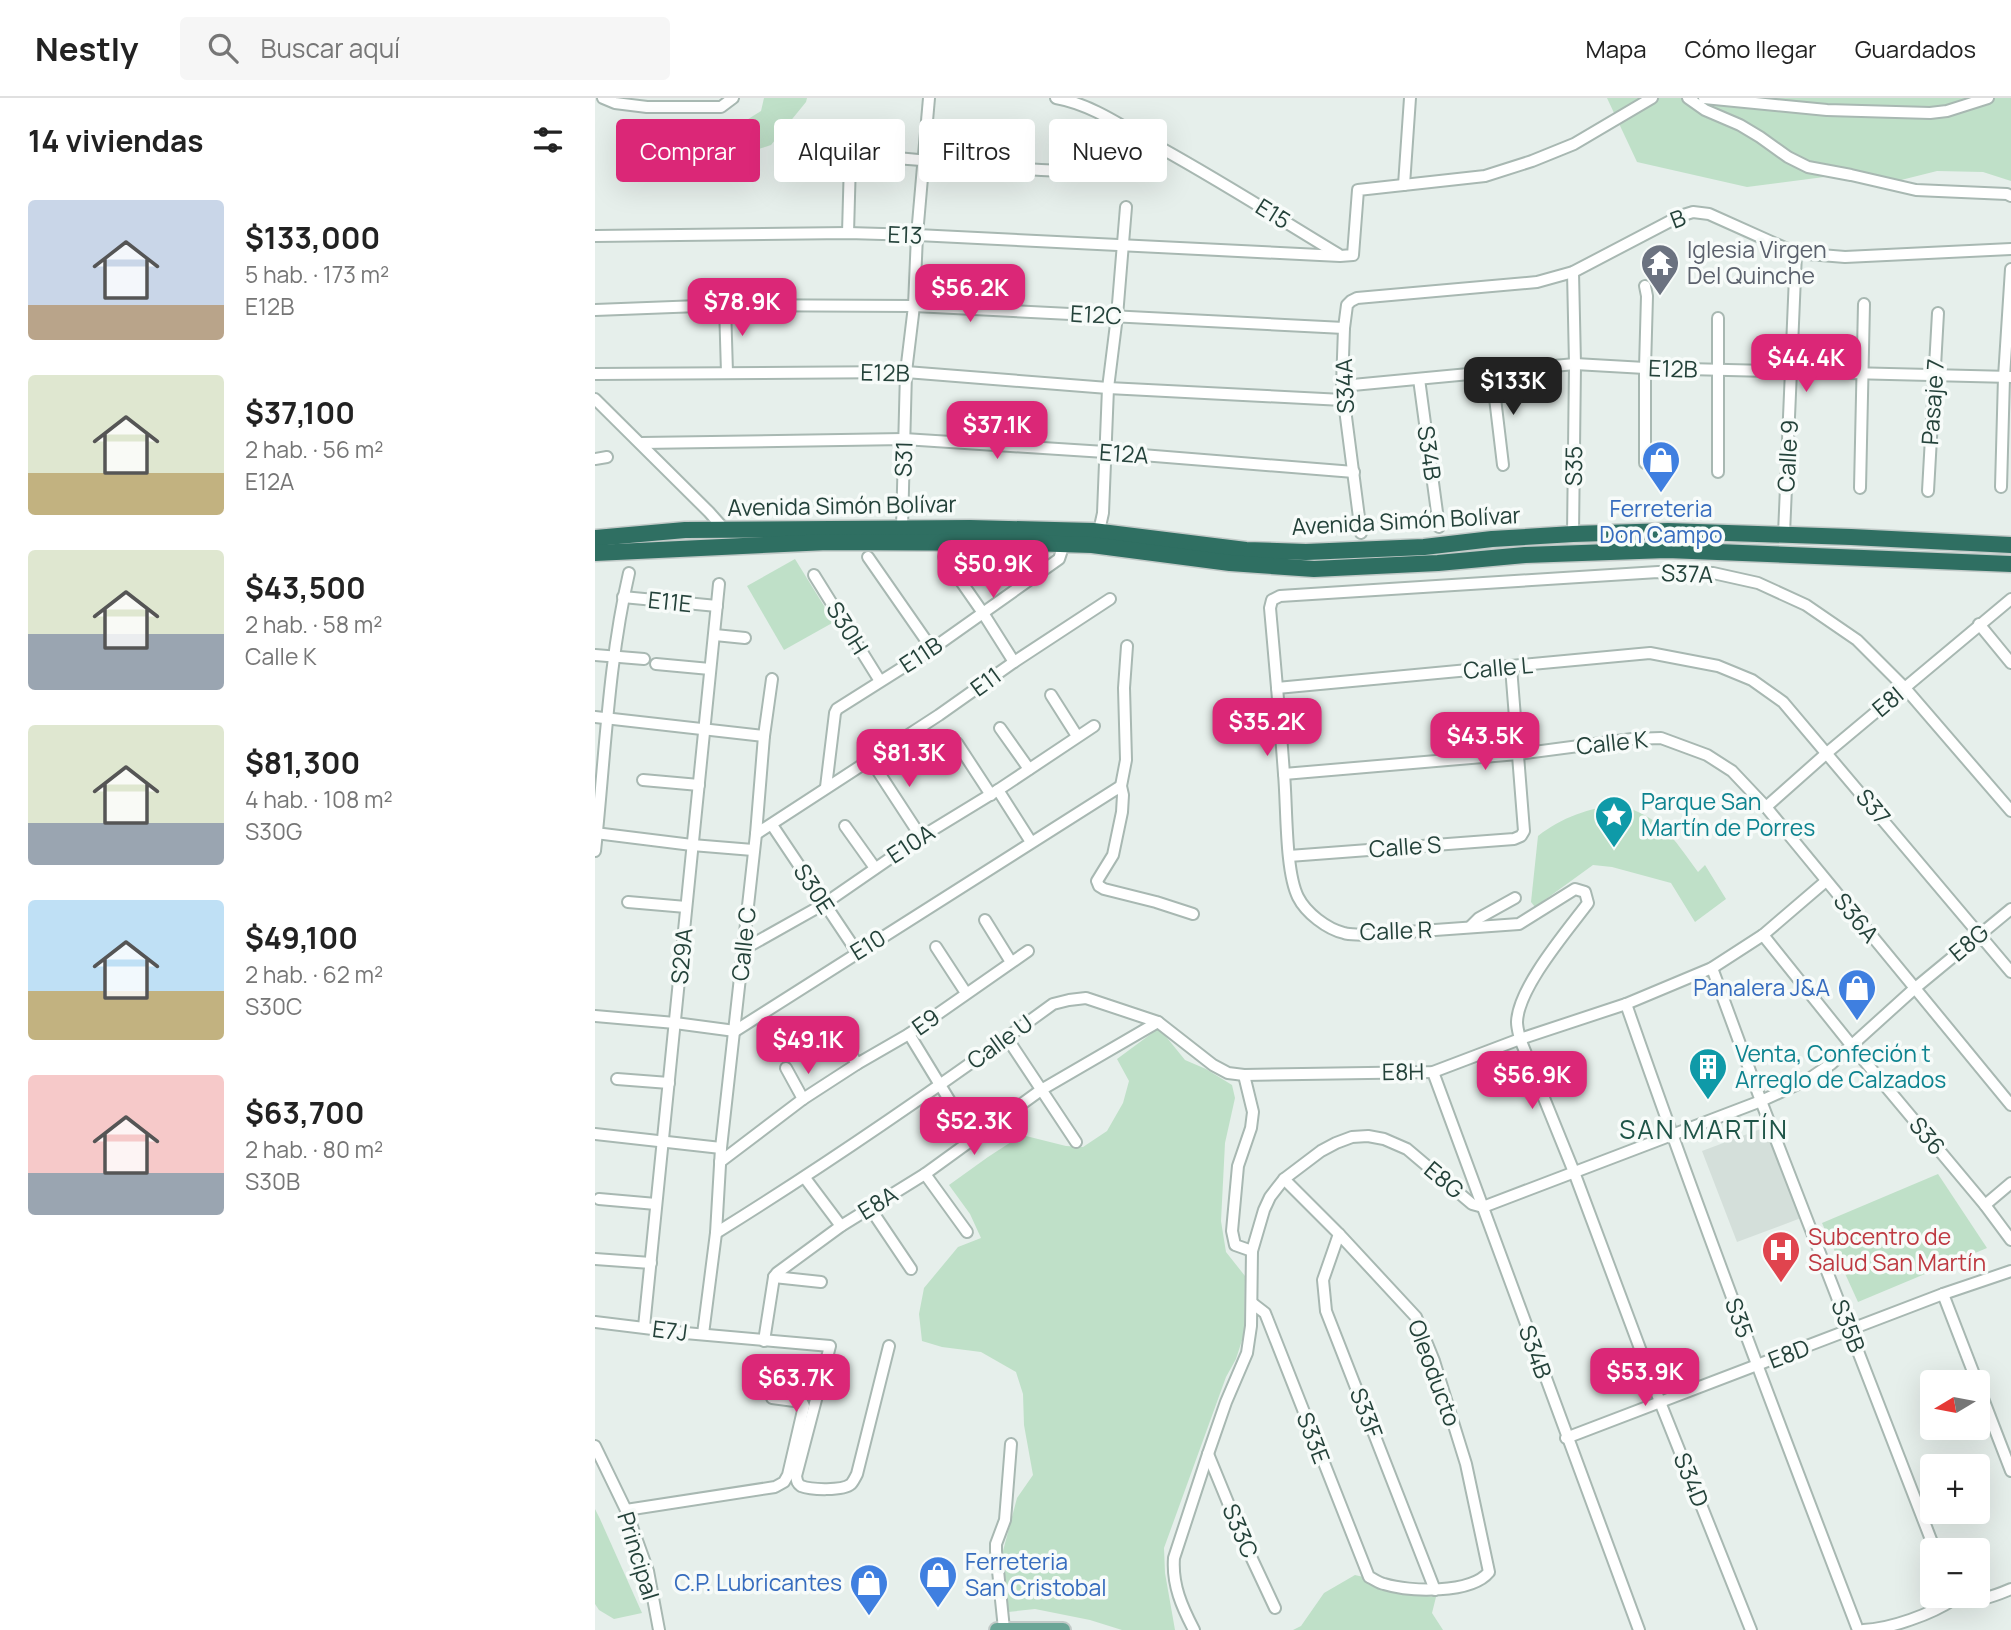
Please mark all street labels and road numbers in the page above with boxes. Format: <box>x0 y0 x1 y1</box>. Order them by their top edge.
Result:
street label: E15 <box>1250 190 1297 236</box>
street label: B <box>1665 201 1690 236</box>
street label: E13 <box>887 217 923 251</box>
street label: E12C <box>1069 297 1123 331</box>
street label: E12B <box>1648 351 1698 385</box>
street label: E12B <box>860 356 910 388</box>
street label: S34A <box>1327 357 1361 414</box>
street label: Pasaje 7 <box>1913 358 1951 446</box>
street label: Calle 9 <box>1769 419 1805 493</box>
street label: S34B <box>1410 424 1450 482</box>
street label: E12A <box>1098 435 1150 471</box>
street label: S31 <box>886 440 920 477</box>
street label: S35 <box>1557 446 1589 486</box>
street label: Avenida Simón Bolívar <box>727 487 957 523</box>
street label: Avenida Simón Bolívar <box>1291 498 1521 542</box>
street label: S37A <box>1660 556 1714 590</box>
street label: E11E <box>646 583 694 619</box>
street label: S30H <box>819 595 876 660</box>
street label: E11B <box>893 628 948 680</box>
street label: Calle L <box>1462 648 1534 686</box>
street label: E11 <box>963 659 1007 703</box>
street label: E8I <box>1865 679 1910 724</box>
street label: Calle K <box>1575 722 1650 762</box>
street label: S37 <box>1849 781 1898 831</box>
street label: E10A <box>880 816 941 870</box>
street label: Calle S <box>1368 828 1442 864</box>
street label: S30E <box>787 857 843 920</box>
street label: S36A <box>1827 886 1887 949</box>
street label: Calle C <box>723 905 763 983</box>
street label: Calle R <box>1359 913 1433 947</box>
street label: E8G <box>1942 916 1995 968</box>
street label: E10 <box>844 921 891 967</box>
street label: S29A <box>663 926 699 985</box>
street label: E9 <box>905 1000 946 1042</box>
street label: Calle U <box>960 1006 1039 1076</box>
street label: E8H <box>1382 1055 1424 1087</box>
street label: S36 <box>1902 1109 1953 1161</box>
street label: E8G <box>1418 1153 1471 1205</box>
street label: E8A <box>852 1177 904 1227</box>
street label: S35 <box>1718 1293 1762 1342</box>
street label: S35B <box>1824 1295 1874 1357</box>
street label: E7J <box>651 1312 690 1348</box>
street label: Oleoducto <box>1401 1315 1469 1430</box>
street label: S34B <box>1512 1321 1560 1383</box>
street label: E8D <box>1763 1331 1814 1376</box>
street label: S33F <box>1343 1383 1391 1443</box>
street label: S33E <box>1290 1407 1338 1468</box>
street label: S34D <box>1667 1448 1717 1512</box>
street label: S33C <box>1215 1499 1267 1563</box>
street label: Principal <box>610 1508 668 1604</box>

